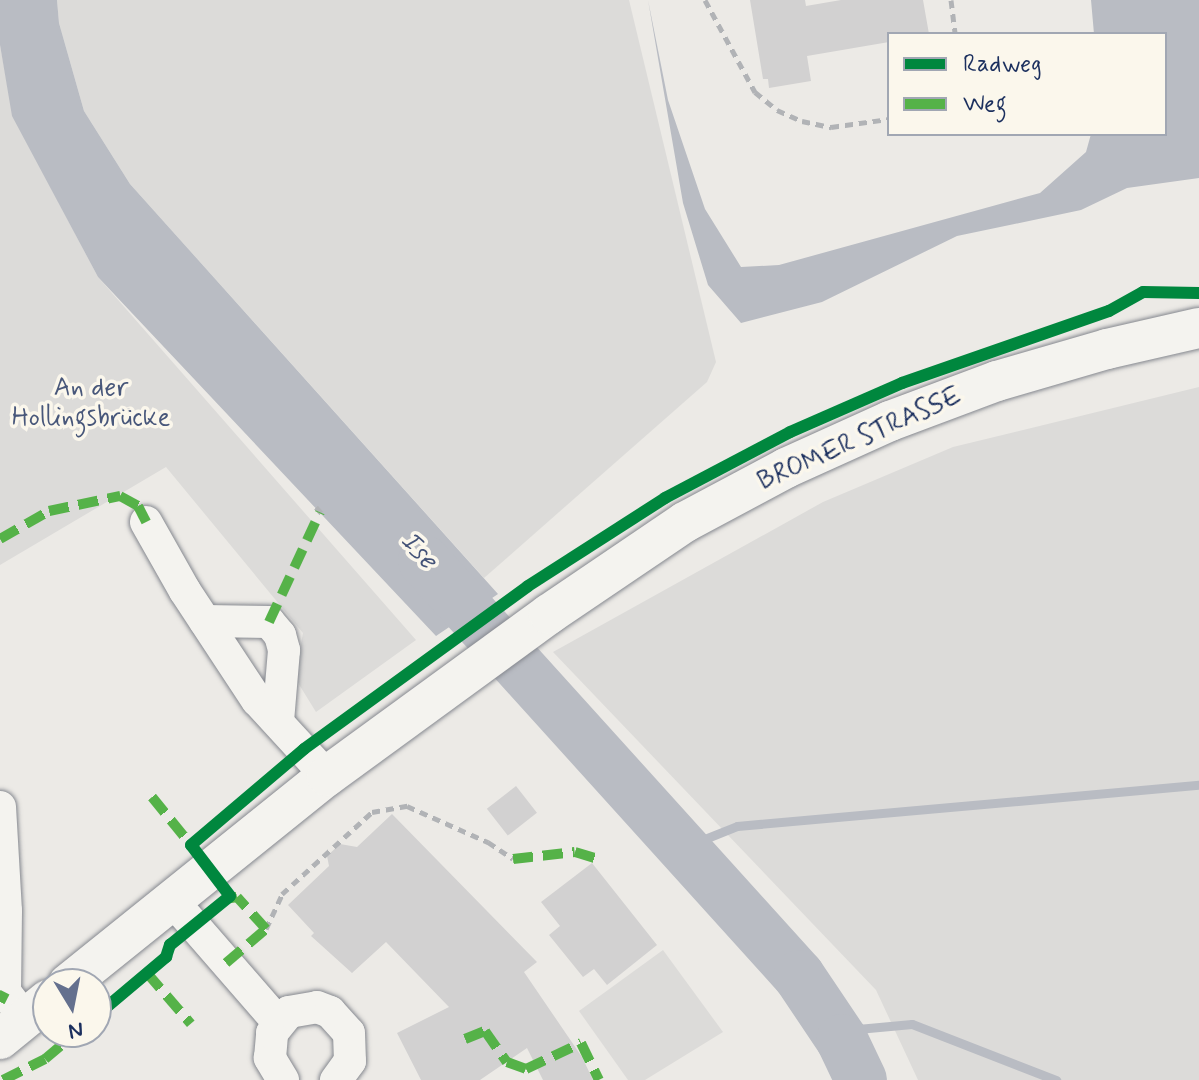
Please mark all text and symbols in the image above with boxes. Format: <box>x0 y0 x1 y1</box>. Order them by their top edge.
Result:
legend <box>887 32 1167 136</box>
text: Radweg <box>963 49 1042 80</box>
text: Weg <box>963 89 1007 120</box>
park label: An der Hollingsbrücke <box>12 373 170 434</box>
street label: BROMER STRASSE <box>752 380 968 500</box>
water label: Ise <box>392 525 444 577</box>
north arrow <box>32 968 112 1048</box>
text: N <box>66 1015 85 1045</box>

